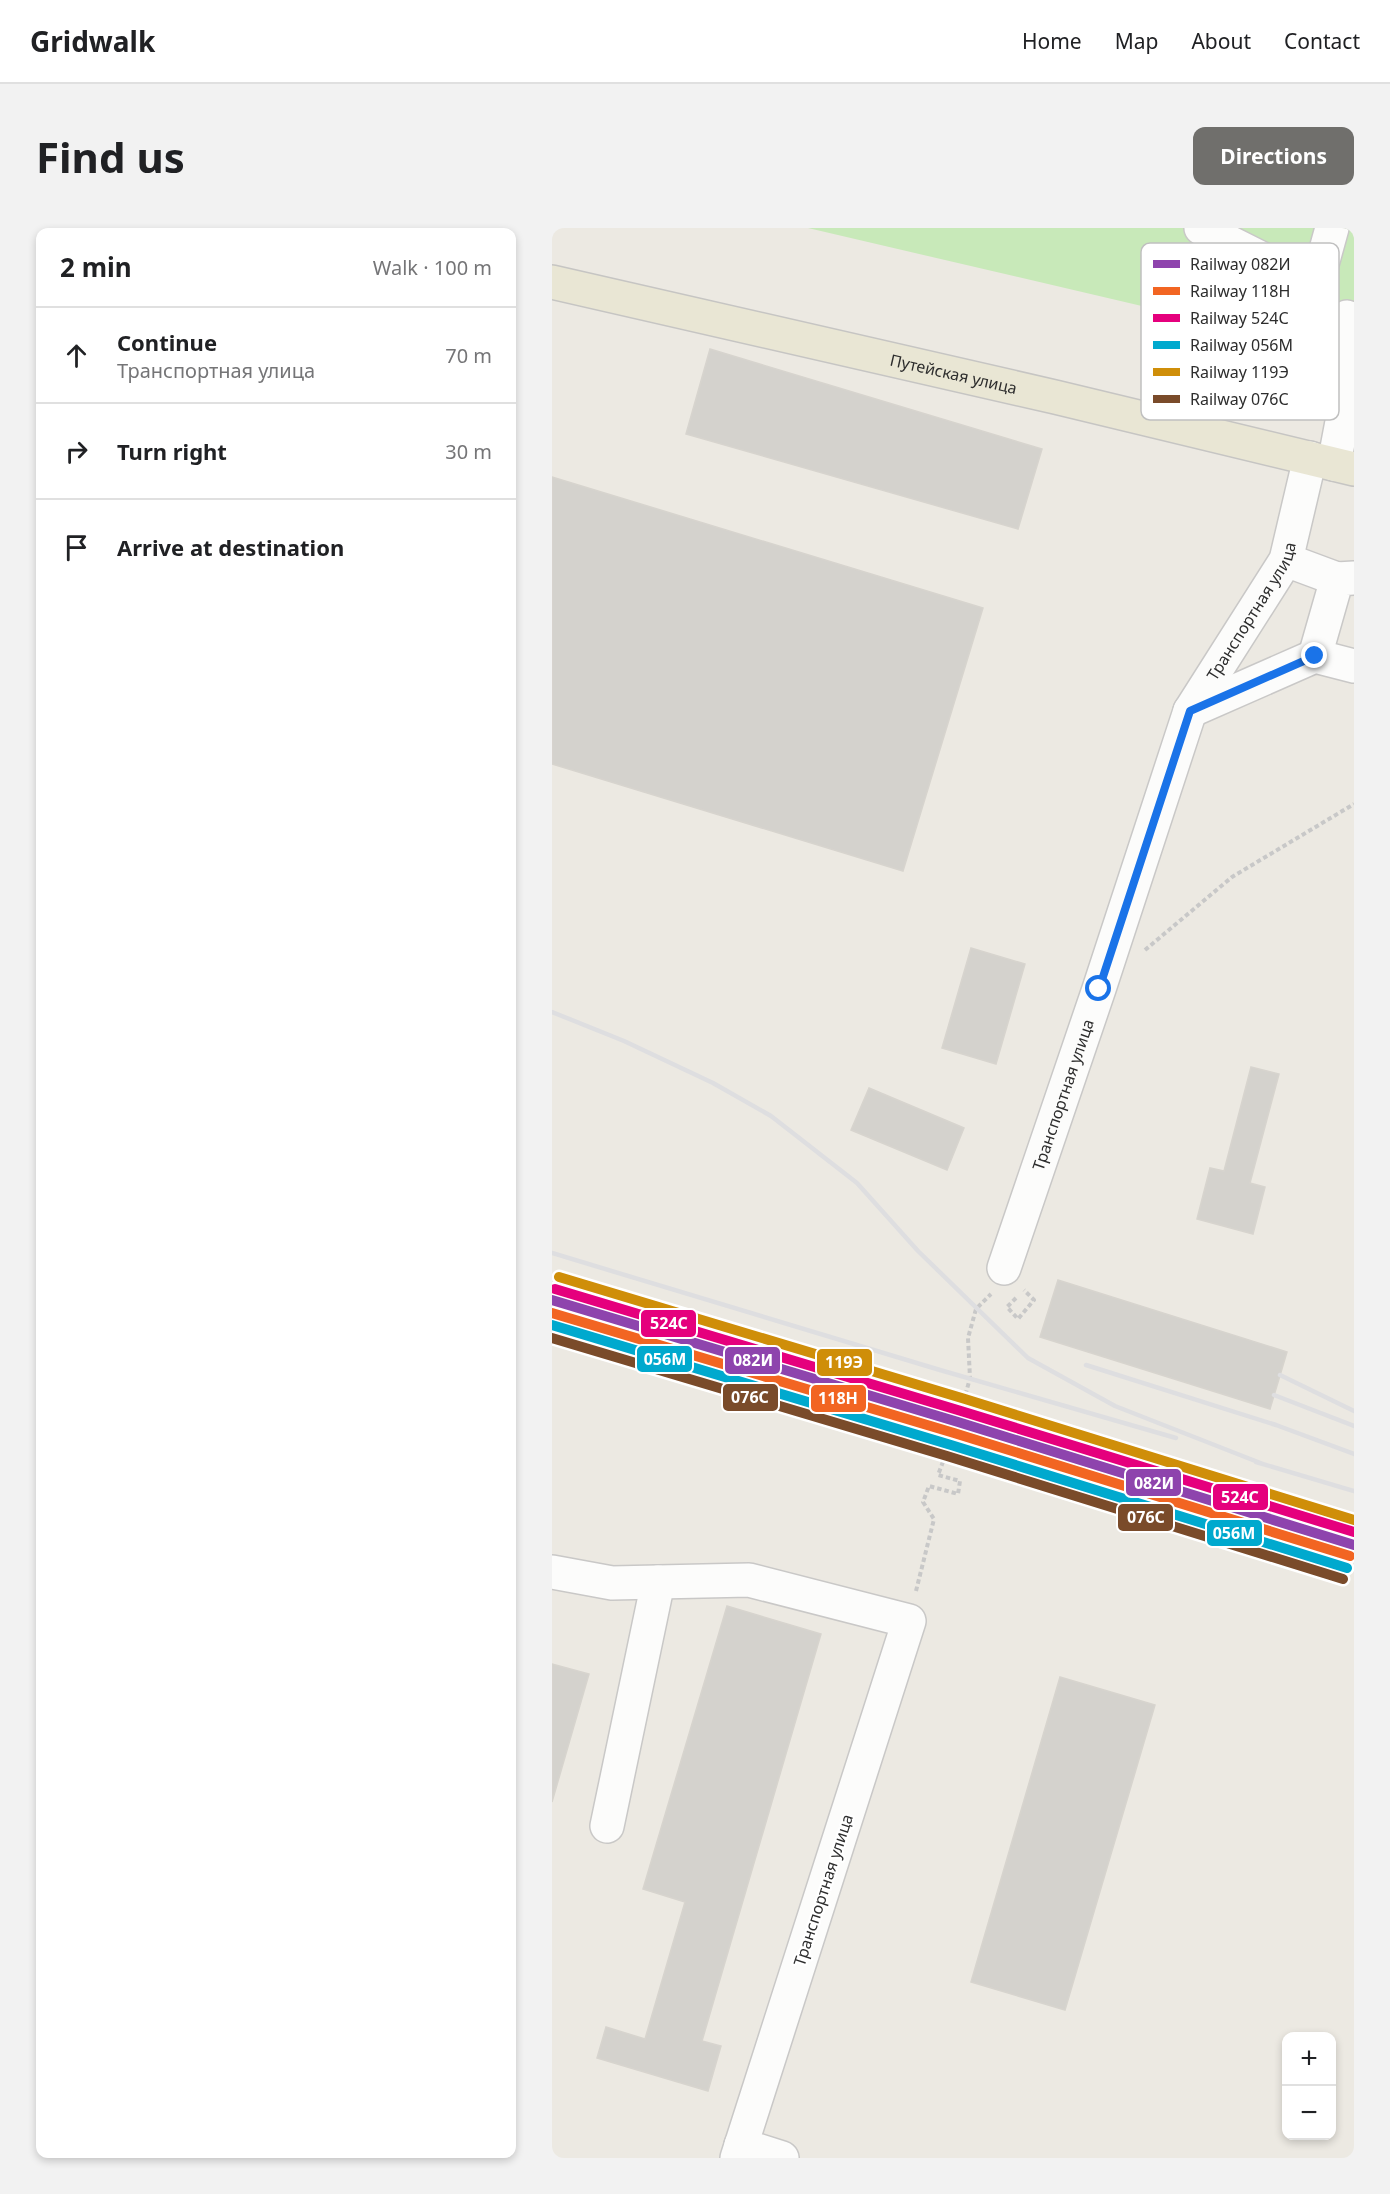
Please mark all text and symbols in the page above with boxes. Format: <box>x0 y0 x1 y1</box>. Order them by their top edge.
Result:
text: Gridwalk <box>30 22 155 60</box>
text: Home <box>1022 27 1082 55</box>
text: Map <box>1115 27 1158 55</box>
text: About <box>1191 27 1251 55</box>
text: Contact <box>1284 27 1360 55</box>
button: Directions <box>1193 127 1354 185</box>
text: Find us <box>36 128 185 185</box>
legend <box>1141 243 1339 420</box>
text: 2 min <box>60 249 132 285</box>
text: Railway 082И <box>1190 253 1291 275</box>
text: Walk · 100 m <box>373 254 492 281</box>
text: Railway 118Н <box>1190 280 1290 302</box>
text: Railway 524С <box>1190 307 1289 329</box>
text: Continue <box>117 327 217 357</box>
text: Railway 056М <box>1190 334 1293 356</box>
icon: ahead <box>60 339 93 372</box>
text: 70 m <box>445 342 492 369</box>
street label: Путейская улица <box>888 349 1019 399</box>
text: Транспортная улица <box>117 357 315 384</box>
text: Railway 119Э <box>1190 361 1289 383</box>
text: Railway 076С <box>1190 388 1289 410</box>
icon: right <box>60 435 93 468</box>
text: Turn right <box>117 436 227 466</box>
text: 30 m <box>445 438 492 465</box>
icon: arrive <box>60 531 93 564</box>
text: Arrive at destination <box>117 532 344 562</box>
street label: Транспортная улица <box>1201 540 1301 684</box>
route end <box>1301 642 1327 668</box>
route start <box>1085 975 1111 1001</box>
street label: Транспортная улица <box>1027 1016 1099 1173</box>
line badge: 524С <box>640 1309 697 1338</box>
text: 524С <box>650 1312 688 1334</box>
line badge: 056М <box>636 1345 693 1373</box>
line badge: 082И <box>724 1346 781 1375</box>
text: 056М <box>644 1348 686 1370</box>
line badge: 119Э <box>816 1348 873 1377</box>
text: 082И <box>733 1349 773 1371</box>
text: 119Э <box>825 1351 863 1373</box>
line badge: 076С <box>722 1383 779 1412</box>
line badge: 118Н <box>810 1384 867 1413</box>
text: 076С <box>731 1386 769 1408</box>
text: 118Н <box>818 1387 858 1409</box>
line badge: 082И <box>1125 1468 1182 1497</box>
text: 082И <box>1134 1472 1174 1494</box>
line badge: 524С <box>1212 1483 1269 1511</box>
text: 524С <box>1221 1486 1259 1508</box>
line badge: 076С <box>1117 1503 1174 1532</box>
text: 076С <box>1127 1506 1165 1528</box>
line badge: 056М <box>1206 1519 1263 1547</box>
text: 056М <box>1213 1522 1255 1544</box>
street label: Транспортная улица <box>788 1811 858 1969</box>
map controls <box>1282 2032 1336 2140</box>
button: + <box>1282 2032 1336 2086</box>
button: − <box>1282 2086 1336 2140</box>

